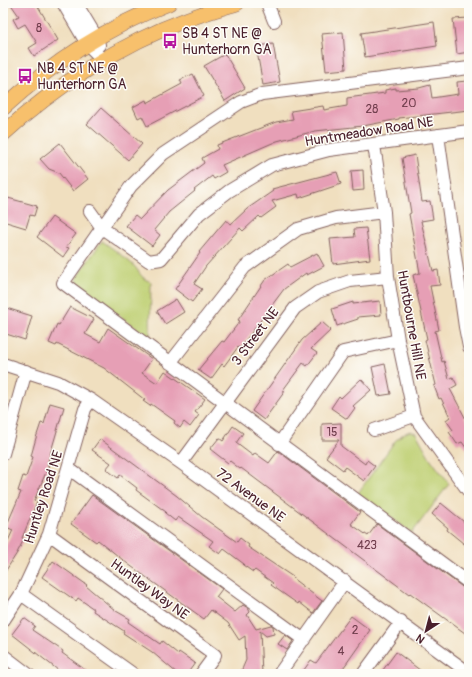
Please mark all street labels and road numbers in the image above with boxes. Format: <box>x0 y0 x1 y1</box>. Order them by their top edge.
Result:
street label: Huntmeadow Road NE <box>303 113 435 150</box>
street label: Huntbourne Hill NE <box>393 269 430 381</box>
street label: 3 Street NE <box>228 304 283 369</box>
street label: Huntley Road NE <box>20 448 67 546</box>
street label: 72 Avenue NE <box>213 465 289 526</box>
street label: Huntley Way NE <box>107 555 192 624</box>

